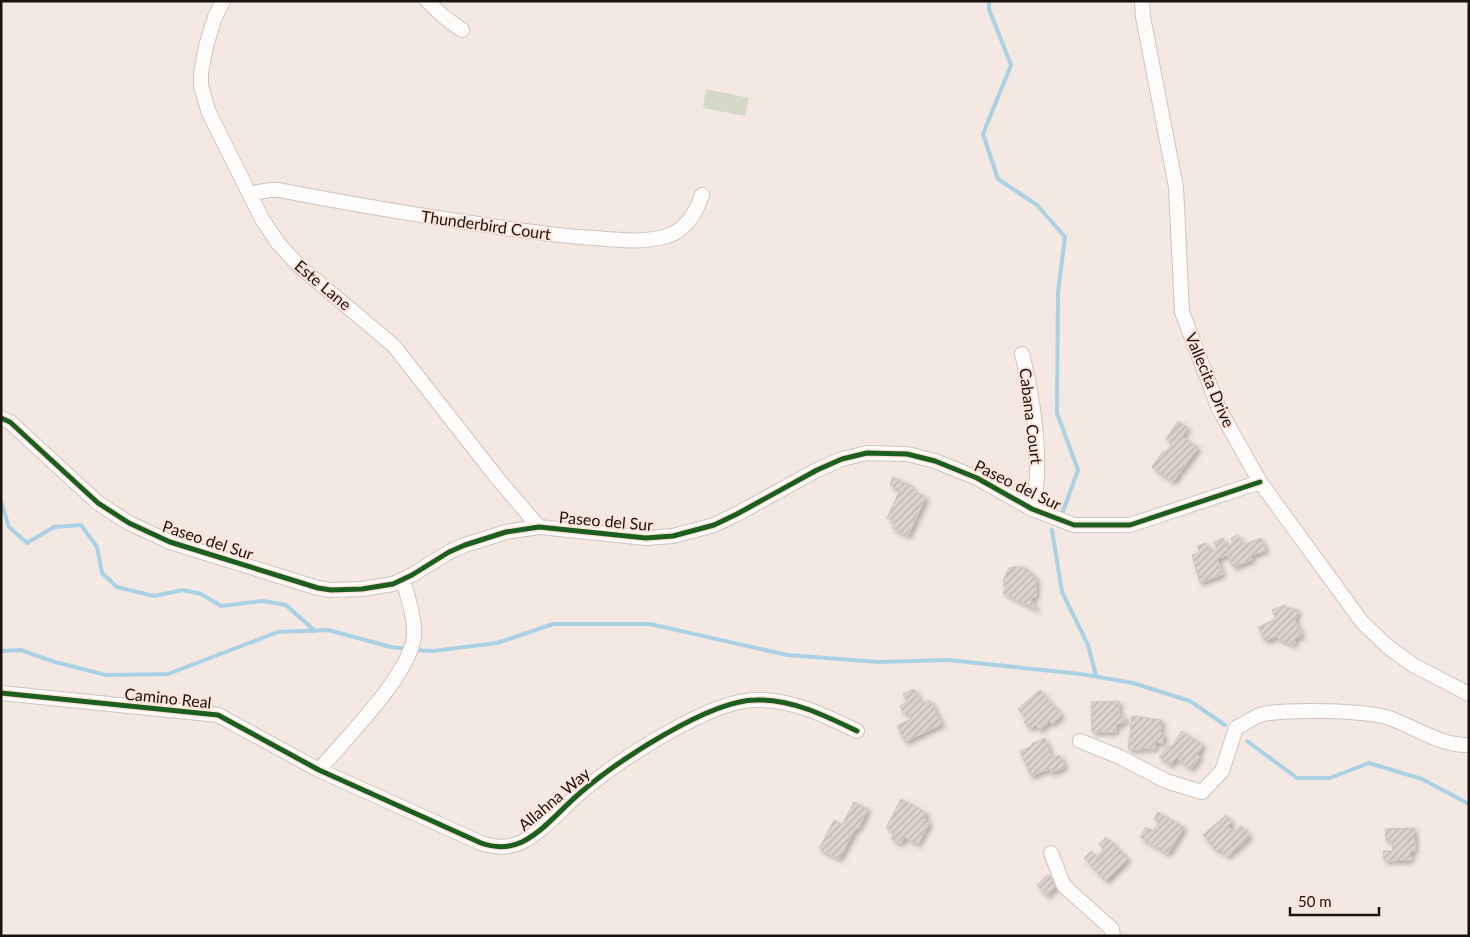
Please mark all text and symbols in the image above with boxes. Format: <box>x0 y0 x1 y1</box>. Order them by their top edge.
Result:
street label: Thunderbird Court <box>420 206 552 243</box>
street label: Este Lane <box>291 256 355 314</box>
street label: Vallecita Drive <box>1182 330 1239 430</box>
street label: Cabana Court <box>1016 367 1047 465</box>
street label: Paseo del Sur <box>972 455 1065 514</box>
street label: Paseo del Sur <box>558 507 654 534</box>
street label: Paseo del Sur <box>160 516 256 563</box>
street label: Camino Real <box>124 683 213 712</box>
street label: Allahna Way <box>514 763 594 834</box>
scale bar <box>1290 884 1379 916</box>
text: 50 m <box>1298 892 1332 910</box>

